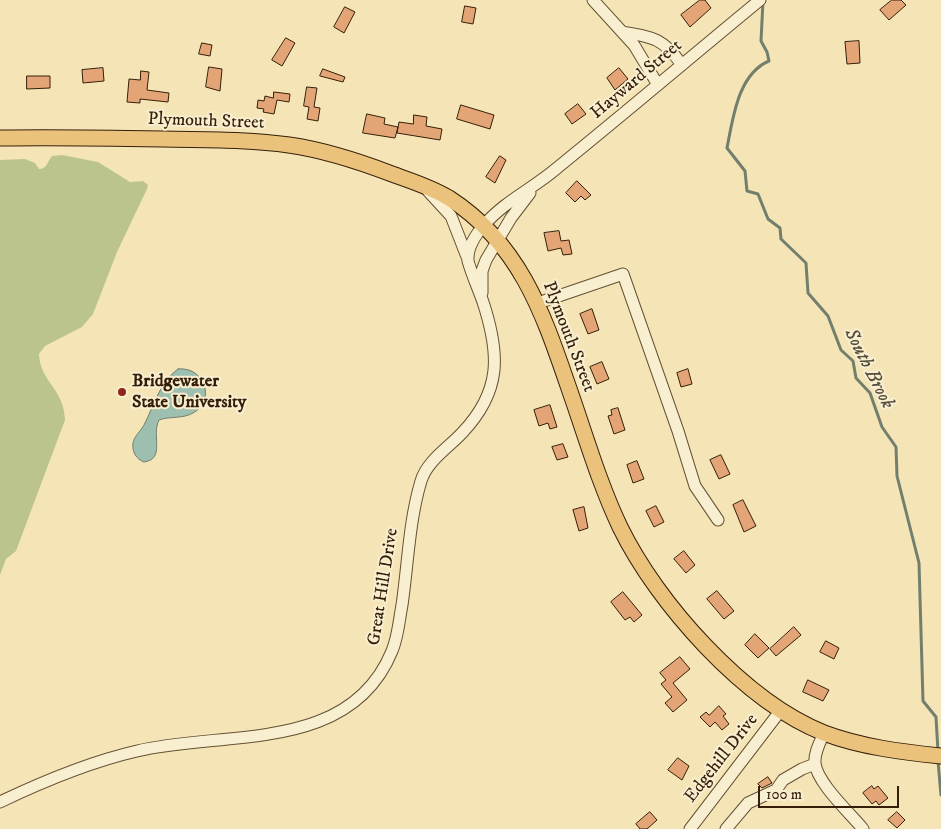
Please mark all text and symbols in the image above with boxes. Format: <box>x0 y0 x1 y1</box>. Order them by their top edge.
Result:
street label: Hayward Street <box>587 36 687 124</box>
street label: Plymouth Street <box>147 109 265 135</box>
street label: Plymouth Street <box>537 279 599 395</box>
water label: South Brook <box>838 325 898 413</box>
place label: Bridgewater State University <box>132 371 246 414</box>
marker: Bridgewater State University <box>116 386 128 398</box>
street label: Great Hill Drive <box>364 527 404 647</box>
street label: Edgehill Drive <box>681 710 763 808</box>
scale bar <box>761 776 902 808</box>
text: 100 m <box>766 785 802 804</box>

